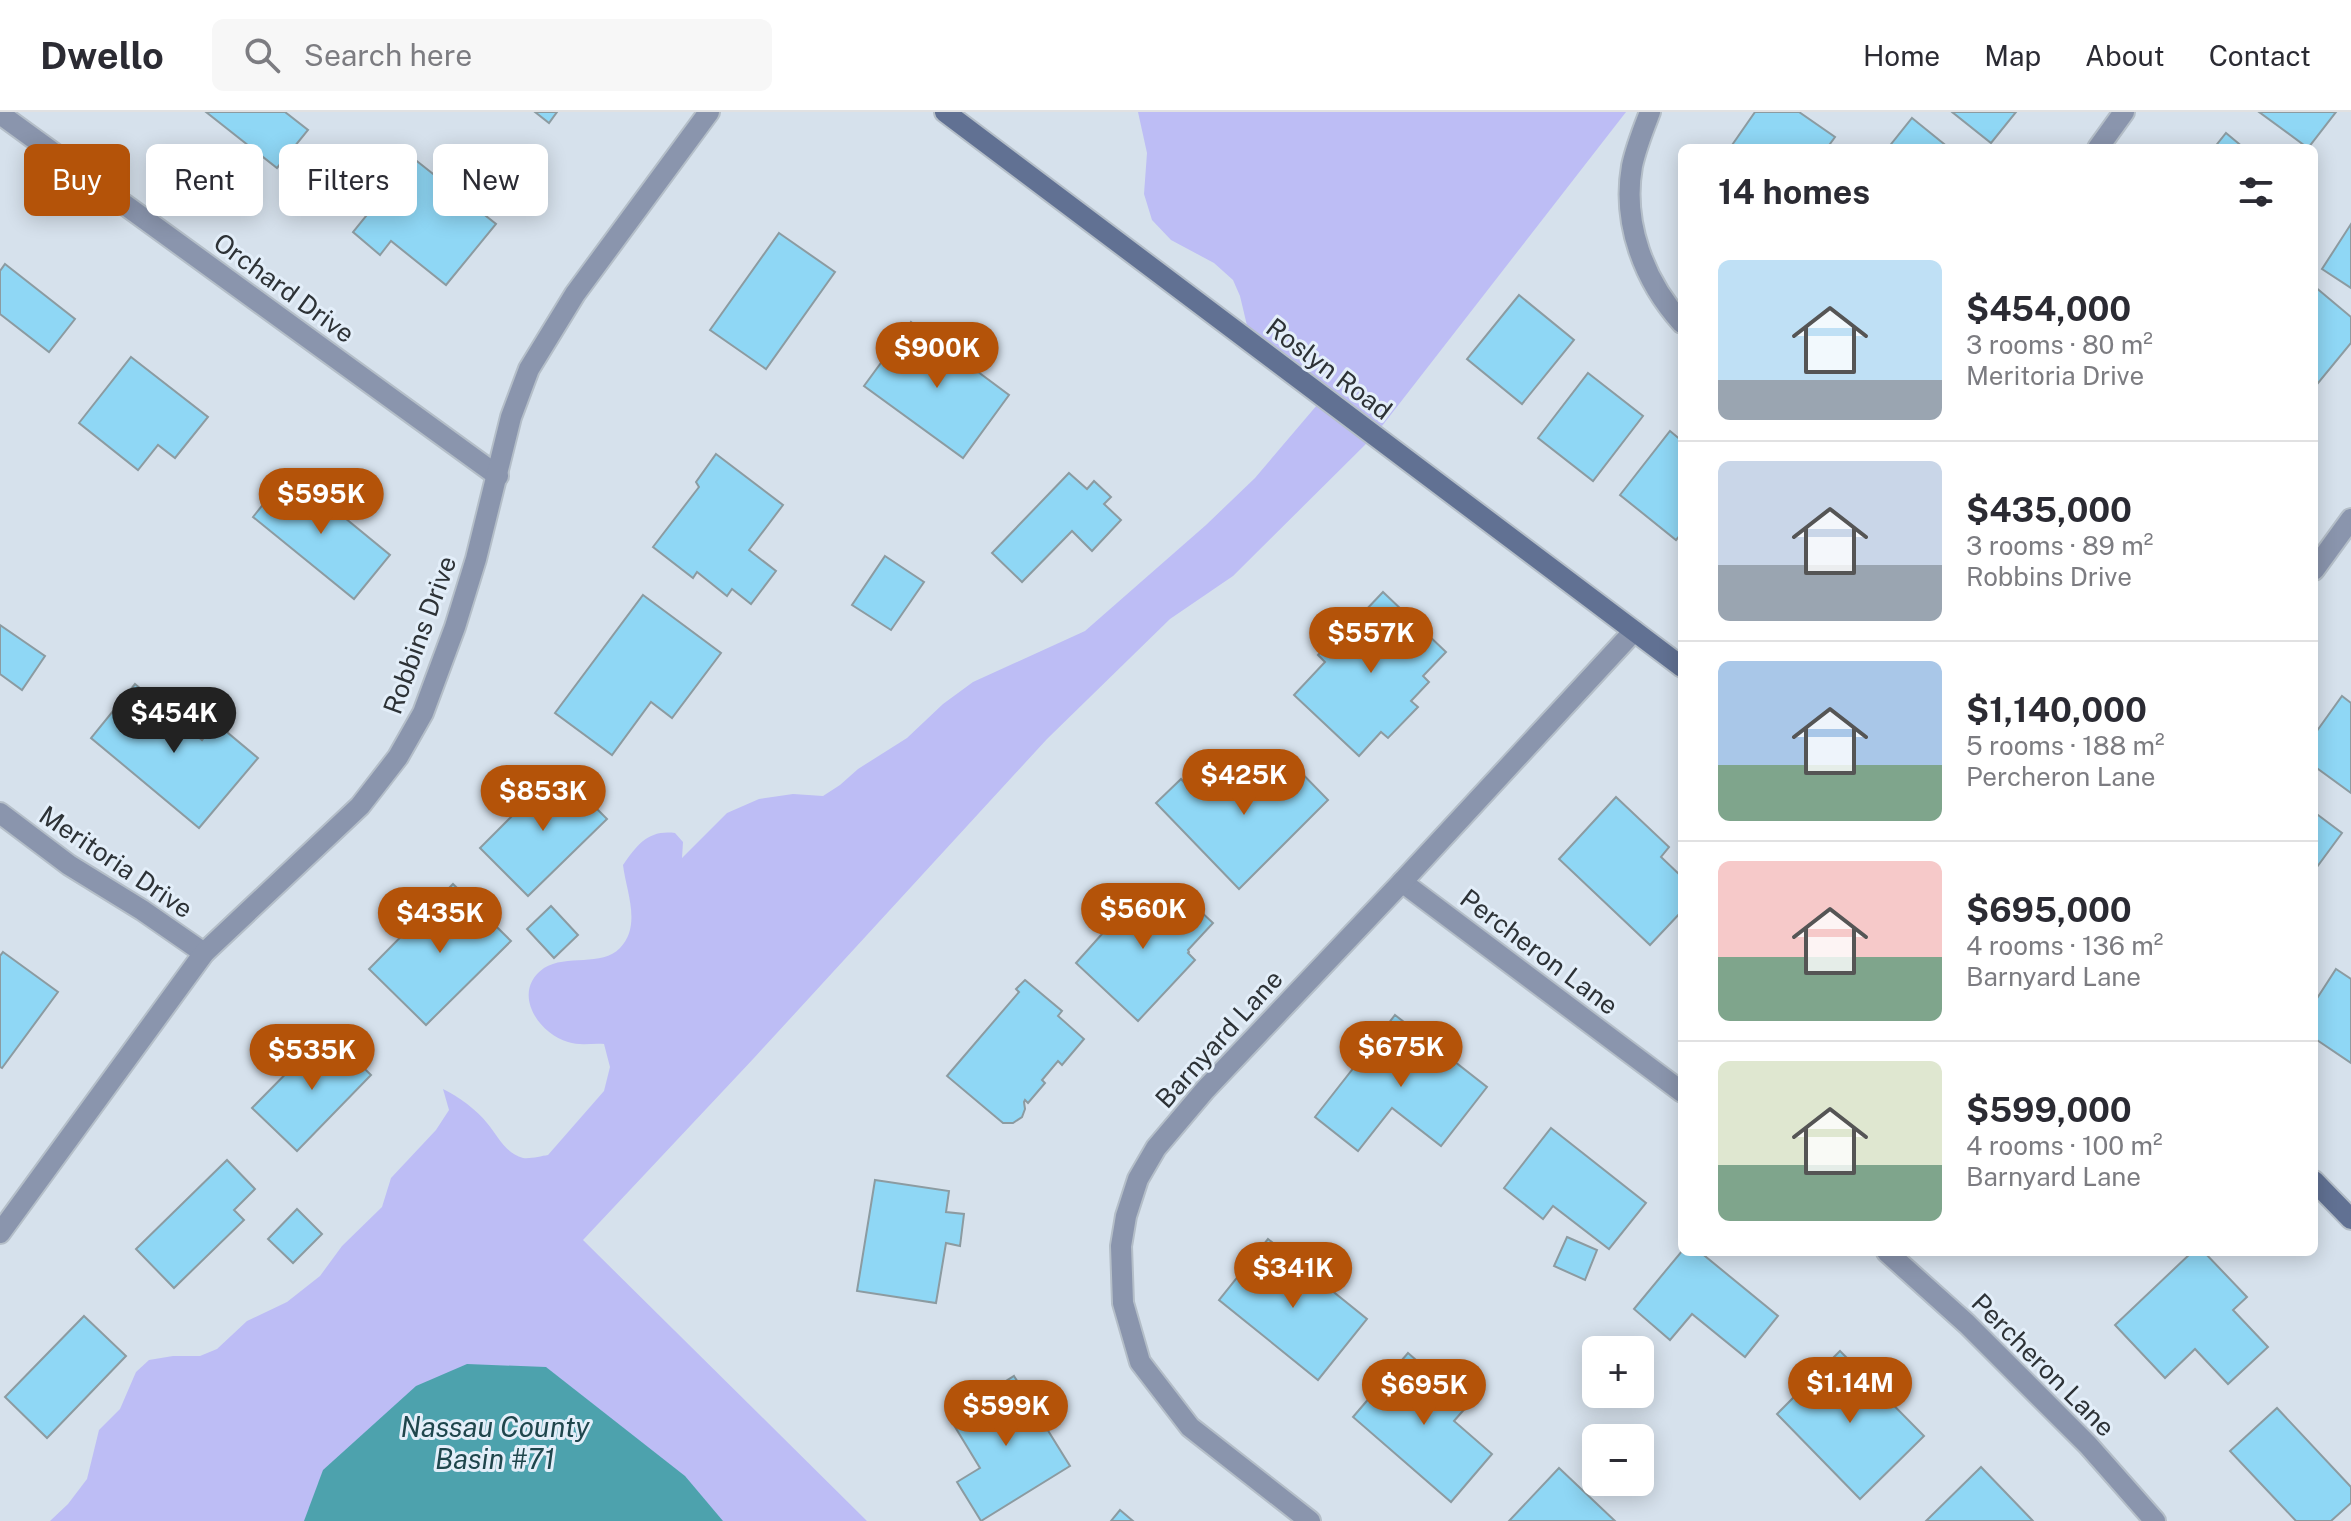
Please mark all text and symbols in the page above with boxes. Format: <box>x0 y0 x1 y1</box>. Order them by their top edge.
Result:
search box <box>212 19 772 91</box>
text: Dwello <box>40 33 164 78</box>
icon: search <box>240 33 284 77</box>
text: Search here <box>304 37 472 73</box>
text: Home <box>1863 39 1940 72</box>
text: Map <box>1984 39 2041 72</box>
text: About <box>2085 39 2165 72</box>
text: Contact <box>2209 39 2311 72</box>
chip: Buy <box>24 144 130 216</box>
chip: Rent <box>146 144 263 216</box>
chip: Filters <box>279 144 417 216</box>
chip: New <box>433 144 548 216</box>
icon: filters <box>2234 170 2278 214</box>
text: 14 homes <box>1718 172 1870 212</box>
street label: Orchard Drive <box>208 226 361 349</box>
text: $454,000 <box>1966 289 2131 329</box>
icon: home <box>1782 292 1878 388</box>
street label: Roslyn Road <box>1260 311 1398 426</box>
pin: $900K <box>881 322 993 390</box>
text: 3 rooms · 80 m² <box>1966 329 2153 360</box>
text: $900K <box>894 332 980 363</box>
text: Meritoria Drive <box>1966 360 2144 391</box>
pin: $595K <box>265 468 377 536</box>
text: $595K <box>277 478 365 509</box>
text: $435,000 <box>1966 490 2132 530</box>
icon: home <box>1782 493 1878 589</box>
text: 3 rooms · 89 m² <box>1966 530 2153 561</box>
street label: Robbins Drive <box>377 552 462 718</box>
text: Robbins Drive <box>1966 561 2132 592</box>
pin: $557K <box>1315 607 1427 675</box>
text: $557K <box>1327 617 1415 648</box>
pin: $454K <box>118 687 230 755</box>
text: $1,140,000 <box>1966 690 2147 730</box>
icon: home <box>1782 693 1878 789</box>
text: $454K <box>130 697 218 728</box>
text: 5 rooms · 188 m² <box>1966 730 2165 761</box>
pin: $425K <box>1188 749 1300 817</box>
text: $425K <box>1200 759 1288 790</box>
text: Percheron Lane <box>1966 761 2155 792</box>
pin: $853K <box>487 765 599 833</box>
text: $853K <box>499 775 587 806</box>
street label: Meritoria Drive <box>34 799 199 924</box>
street label: Percheron Lane <box>1454 882 1624 1021</box>
pin: $560K <box>1087 883 1199 951</box>
pin: $435K <box>384 887 496 955</box>
text: $695,000 <box>1966 890 2132 930</box>
text: $560K <box>1099 893 1187 924</box>
icon: home <box>1782 893 1878 989</box>
text: $435K <box>396 897 484 928</box>
text: 4 rooms · 136 m² <box>1966 930 2163 961</box>
text: Barnyard Lane <box>1966 961 2141 992</box>
street label: Barnyard Lane <box>1149 963 1289 1114</box>
pin: $675K <box>1345 1021 1457 1089</box>
pin: $535K <box>256 1024 368 1092</box>
text: $675K <box>1358 1031 1444 1062</box>
text: $535K <box>268 1034 356 1065</box>
text: $599,000 <box>1966 1090 2132 1130</box>
icon: home <box>1782 1093 1878 1189</box>
text: 4 rooms · 100 m² <box>1966 1130 2162 1161</box>
text: Barnyard Lane <box>1966 1161 2141 1192</box>
pin: $341K <box>1237 1242 1349 1310</box>
text: $341K <box>1252 1252 1334 1283</box>
street label: Percheron Lane <box>1965 1287 2121 1443</box>
map controls <box>1582 1336 1654 1496</box>
button: + <box>1582 1336 1654 1408</box>
pin: $1.14M <box>1785 1357 1915 1425</box>
pin: $695K <box>1368 1359 1480 1427</box>
text: $1.14M <box>1806 1367 1894 1398</box>
text: $695K <box>1380 1369 1468 1400</box>
pin: $599K <box>950 1380 1062 1448</box>
text: $599K <box>962 1390 1050 1421</box>
water label: Nassau County Basin #71 <box>400 1410 590 1475</box>
button: − <box>1582 1424 1654 1496</box>

